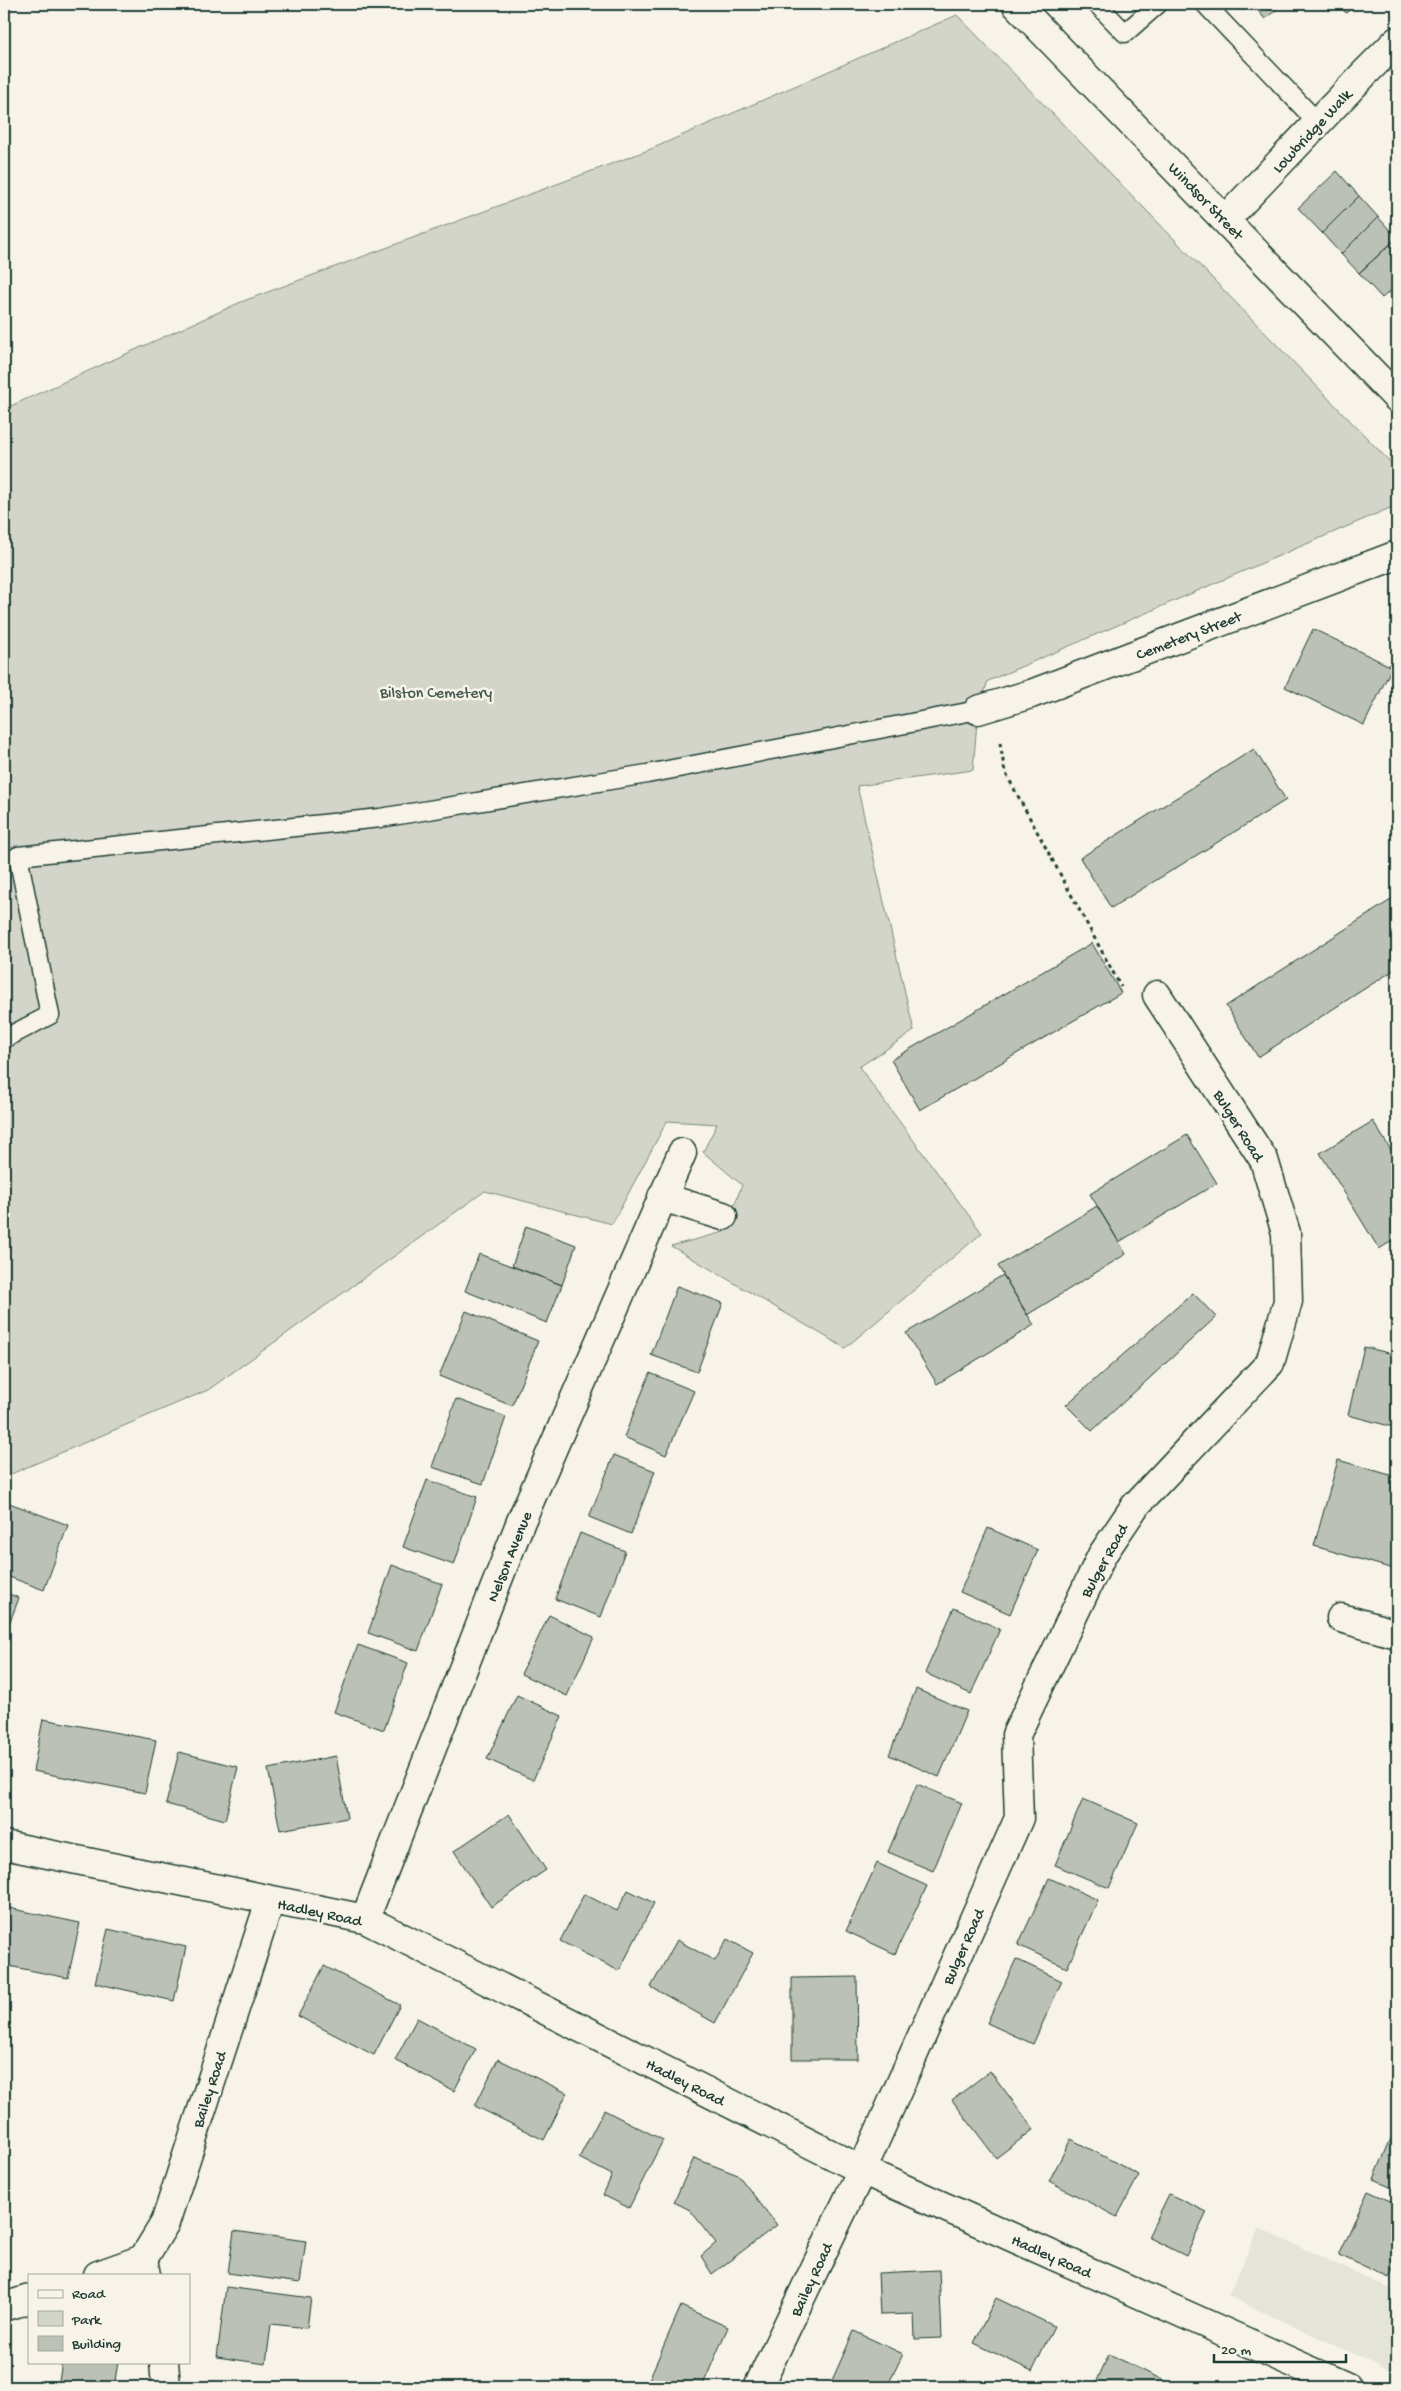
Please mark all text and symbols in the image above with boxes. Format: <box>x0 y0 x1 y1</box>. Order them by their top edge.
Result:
street label: Lowbridge Walk <box>1270 85 1359 178</box>
street label: Windsor Street <box>1163 160 1247 246</box>
street label: Cemetery Street <box>1134 608 1246 666</box>
park label: Bilston Cemetery <box>379 685 492 704</box>
street label: Bulger Road <box>1207 1087 1267 1168</box>
street label: Nelson Avenue <box>484 1509 538 1605</box>
street label: Bulger Road <box>1078 1520 1135 1603</box>
street label: Hadley Road <box>275 1896 365 1933</box>
street label: Bulger Road <box>940 1905 991 1989</box>
street label: Bailey Road <box>190 2048 233 2131</box>
street label: Hadley Road <box>642 2056 728 2113</box>
street label: Hadley Road <box>1008 2232 1095 2285</box>
street label: Bailey Road <box>787 2239 839 2321</box>
legend <box>28 2274 190 2364</box>
text: Road <box>72 2286 106 2304</box>
text: Park <box>71 2312 102 2330</box>
scale bar <box>1214 2331 1346 2363</box>
text: Building <box>71 2336 121 2354</box>
text: 20 m <box>1221 2342 1251 2360</box>

